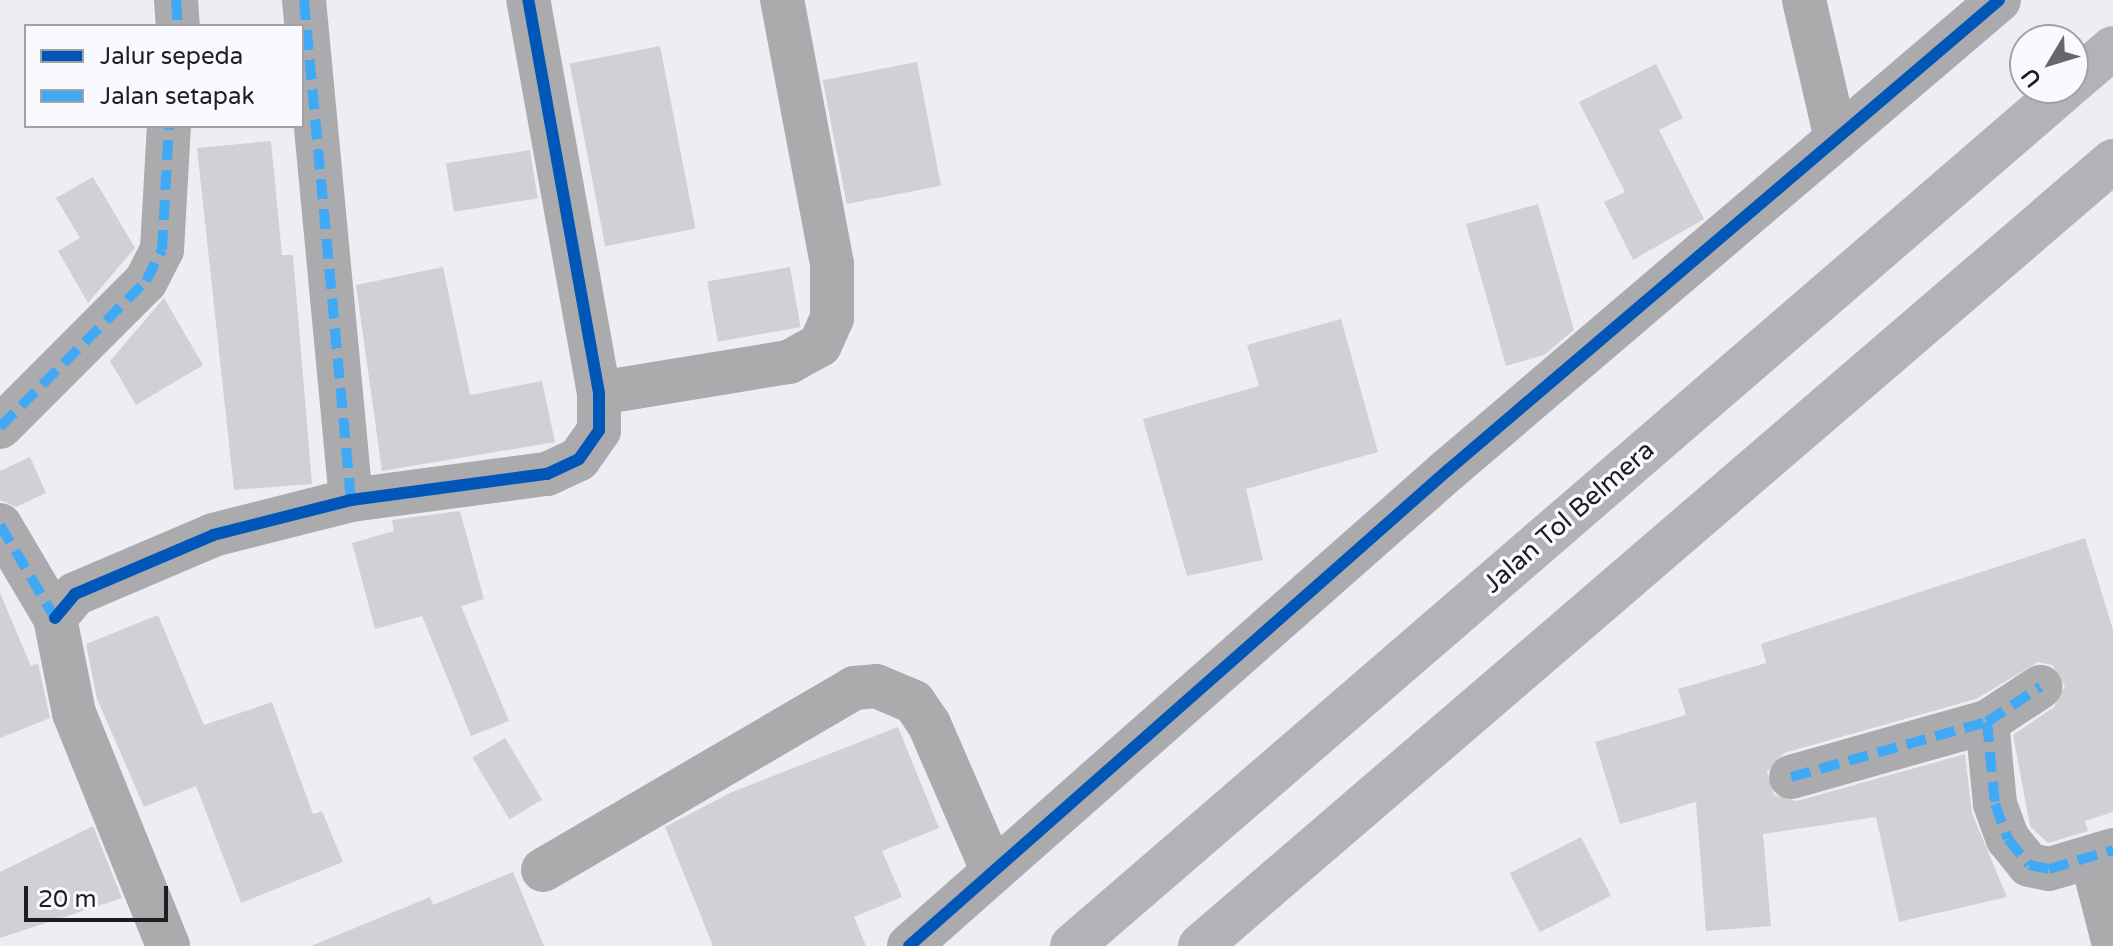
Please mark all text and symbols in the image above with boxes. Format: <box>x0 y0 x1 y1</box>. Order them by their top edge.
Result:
legend <box>24 24 304 128</box>
north arrow <box>2009 24 2089 104</box>
text: Jalur sepeda <box>100 42 243 71</box>
text: U <box>2016 63 2047 92</box>
text: Jalan setapak <box>100 82 254 111</box>
street label: Jalan Tol Belmera <box>1477 434 1661 600</box>
scale bar <box>28 870 172 920</box>
text: 20 m <box>38 885 96 914</box>

